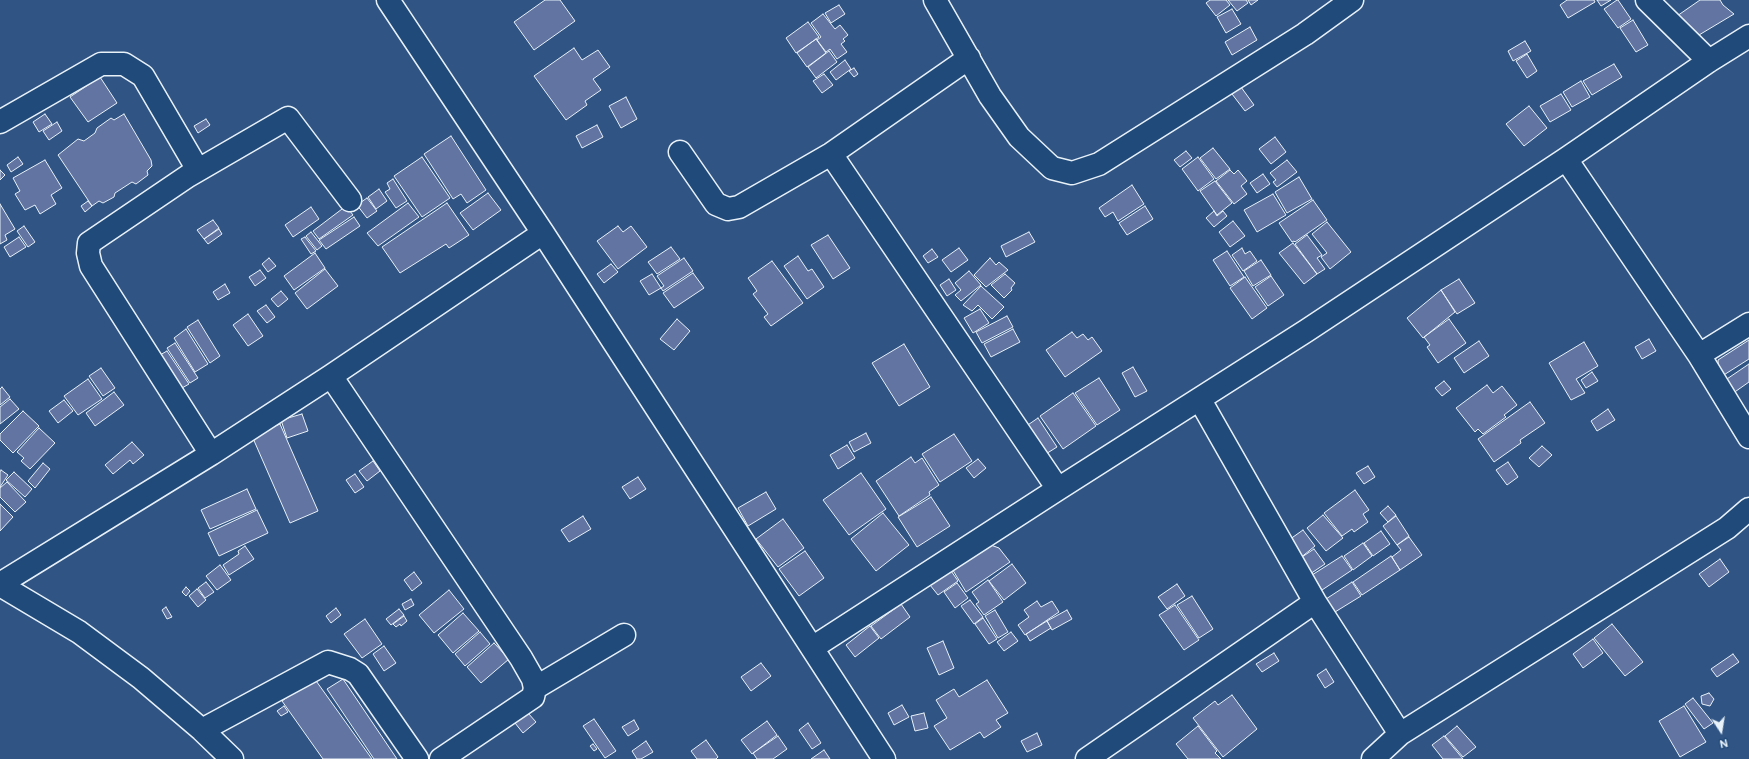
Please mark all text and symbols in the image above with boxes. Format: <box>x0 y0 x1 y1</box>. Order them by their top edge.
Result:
north arrow <box>1701 711 1741 751</box>
text: N <box>1718 736 1729 750</box>

